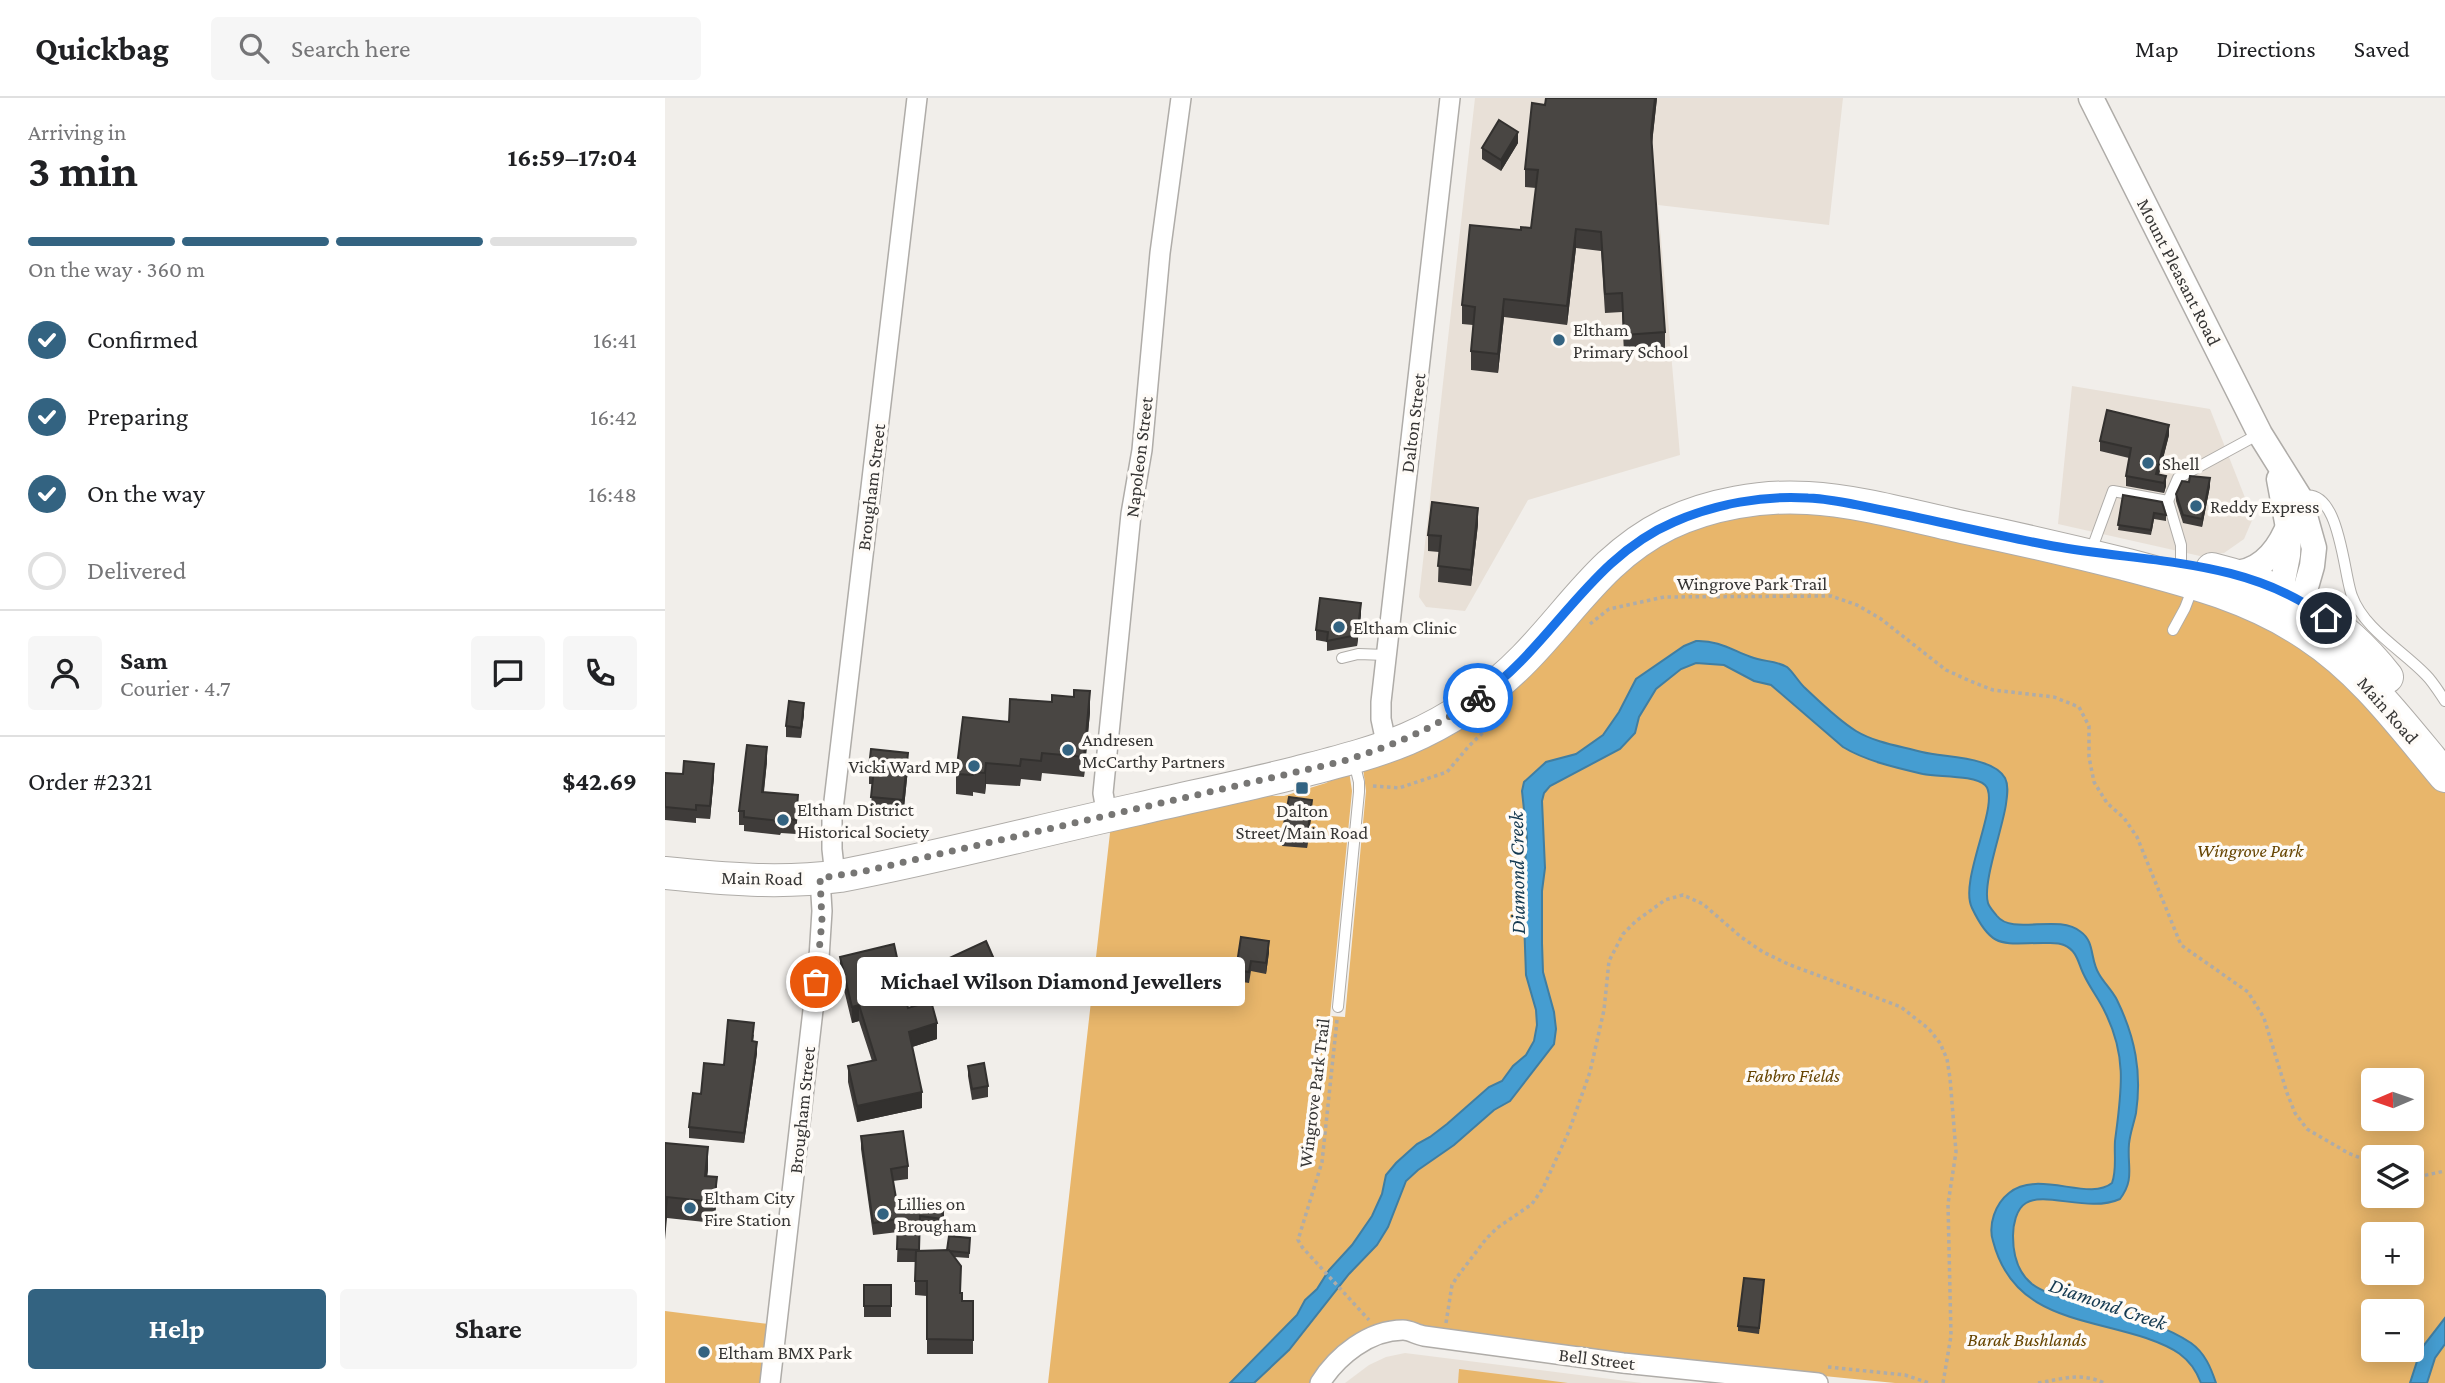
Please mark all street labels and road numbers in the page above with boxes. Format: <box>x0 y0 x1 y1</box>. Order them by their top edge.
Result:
street label: Mount Pleasant Road <box>2133 195 2225 349</box>
street label: Dalton Street <box>1396 371 1430 474</box>
street label: Napoleon Street <box>1121 395 1157 519</box>
street label: Brougham Street <box>853 422 889 552</box>
street label: Wingrove Park Trail <box>1677 573 1827 594</box>
street label: Main Road <box>2353 672 2423 748</box>
street label: Main Road <box>721 867 803 889</box>
street label: Wingrove Park Trail <box>1294 1017 1334 1169</box>
street label: Brougham Street <box>785 1045 819 1175</box>
street label: Bell Street <box>1558 1344 1637 1374</box>

